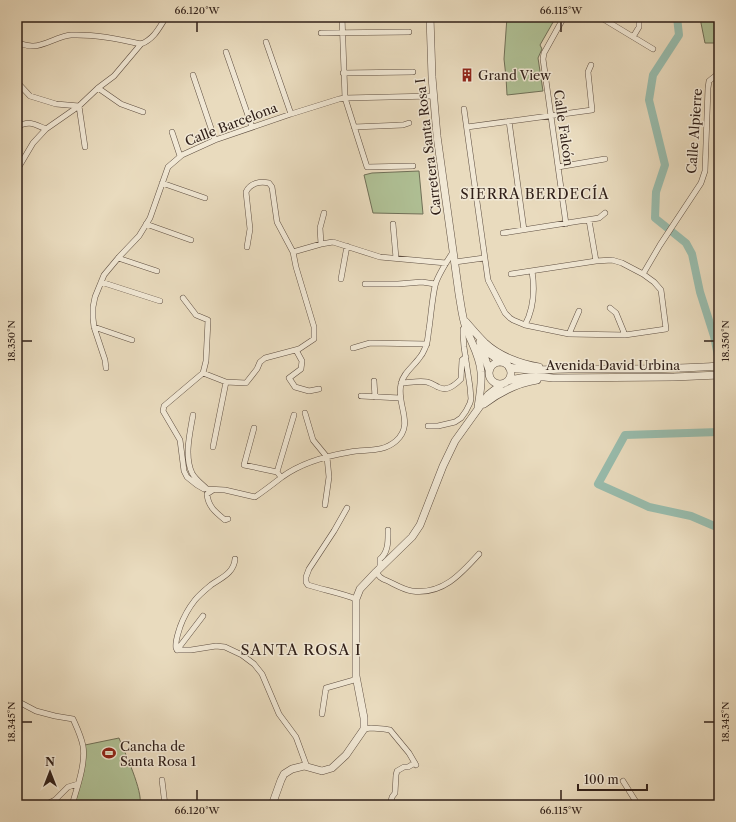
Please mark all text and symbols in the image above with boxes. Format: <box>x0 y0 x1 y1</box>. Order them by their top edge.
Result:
text: 66.120°W <box>175 4 221 17</box>
text: 66.115°W <box>540 4 583 17</box>
building icon: Grand View <box>459 67 475 83</box>
place label: Grand View <box>478 67 551 83</box>
street label: Carretera Santa Rosa I <box>412 77 444 216</box>
street label: Calle Alpierre <box>683 88 705 174</box>
street label: Calle Falcón <box>551 89 577 167</box>
street label: Calle Barcelona <box>183 99 280 149</box>
district label: SIERRA BERDECÍA <box>460 184 610 203</box>
text: 18.350°N <box>5 320 18 362</box>
text: 18.350°N <box>719 320 732 362</box>
street label: Avenida David Urbina <box>545 357 680 373</box>
district label: SANTA ROSA I <box>240 640 362 659</box>
text: 18.345°N <box>5 701 18 743</box>
text: 18.345°N <box>719 701 732 743</box>
place label: Cancha de Santa Rosa 1 <box>120 738 197 769</box>
sports icon: Cancha de Santa Rosa 1 <box>101 745 117 761</box>
north arrow <box>30 752 70 792</box>
text: N <box>45 755 55 769</box>
scale bar <box>578 766 647 792</box>
text: 100 m <box>584 772 619 787</box>
text: 66.120°W <box>175 804 221 817</box>
text: 66.115°W <box>540 804 583 817</box>

